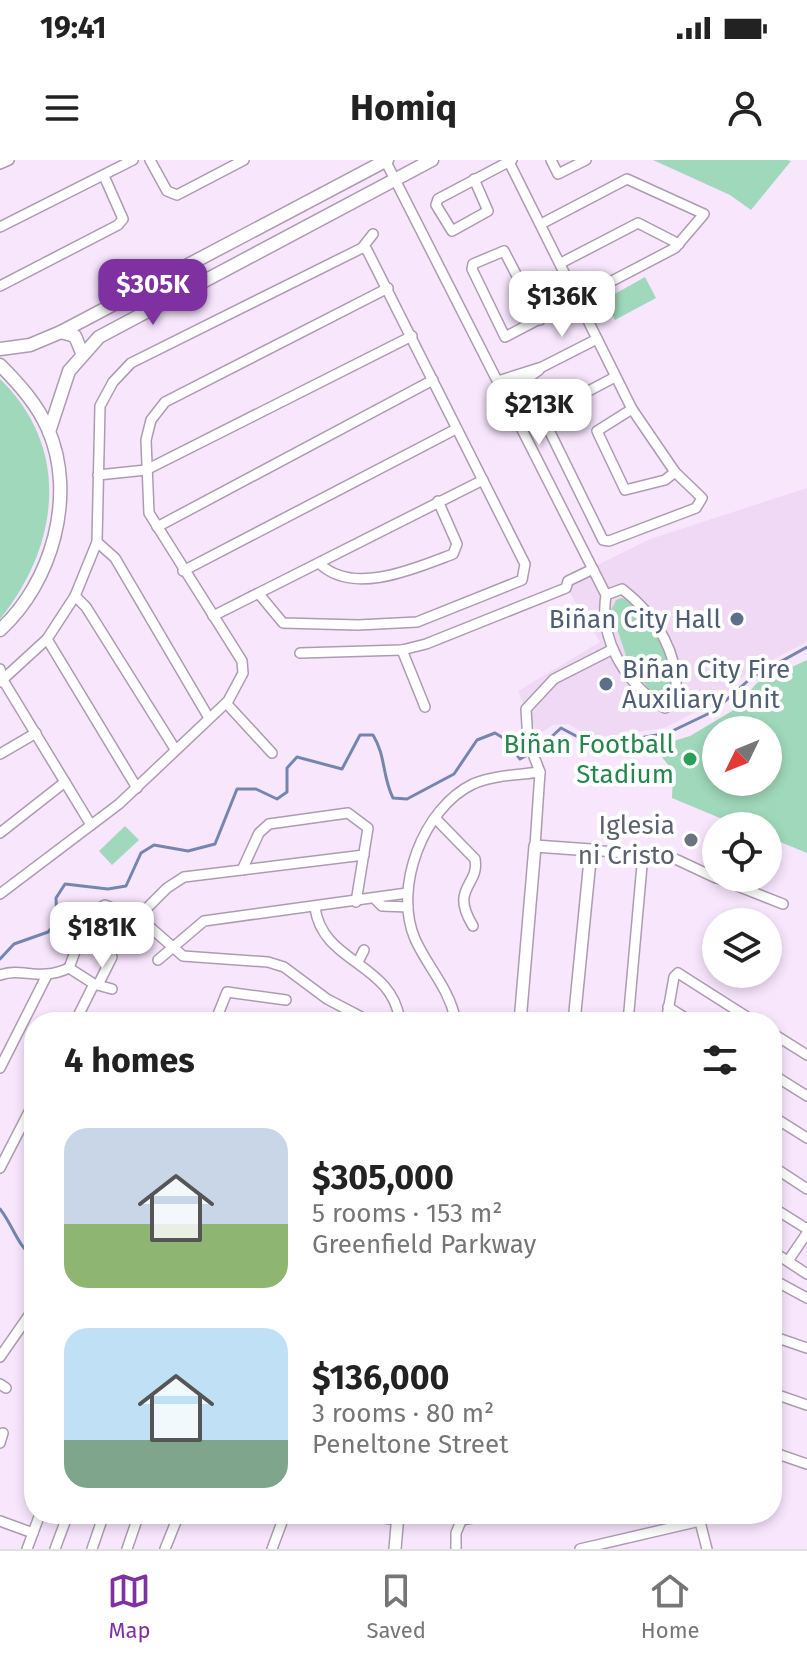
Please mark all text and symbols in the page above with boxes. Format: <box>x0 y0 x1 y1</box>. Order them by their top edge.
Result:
text: 19:41 <box>40 10 106 46</box>
icon: menu <box>40 86 84 130</box>
text: Homiq <box>350 86 457 130</box>
icon: person <box>723 86 767 130</box>
pin: $305K <box>97 259 209 327</box>
text: $305K <box>116 269 190 300</box>
pin: $136K <box>506 271 618 339</box>
text: $136K <box>527 281 597 312</box>
pin: $213K <box>483 379 595 447</box>
text: $213K <box>505 389 573 420</box>
place label: Biñan City Hall <box>549 604 721 635</box>
marker: Biñan City Hall <box>728 610 746 628</box>
place label: Biñan City Fire Auxiliary Unit <box>622 654 790 715</box>
marker: Biñan City Fire Auxiliary Unit <box>597 675 615 693</box>
north arrow <box>702 716 782 796</box>
map controls <box>702 716 782 988</box>
place label: Biñan Football Stadium <box>503 729 674 790</box>
marker: Biñan Football Stadium <box>681 750 699 768</box>
place label: Iglesia ni Cristo <box>578 810 675 871</box>
button: locate <box>702 812 782 892</box>
marker: Iglesia ni Cristo <box>682 831 700 849</box>
pin: $181K <box>46 902 158 970</box>
button: layers <box>702 908 782 988</box>
text: $181K <box>68 912 136 943</box>
icon: filters <box>698 1038 742 1082</box>
text: 4 homes <box>64 1040 195 1081</box>
text: $305,000 <box>312 1157 454 1198</box>
icon: home <box>128 1160 224 1256</box>
text: 5 rooms · 153 m² <box>312 1198 503 1229</box>
text: Greenfield Parkway <box>312 1229 536 1260</box>
text: $136,000 <box>312 1357 449 1398</box>
icon: home <box>128 1360 224 1456</box>
text: 3 rooms · 80 m² <box>312 1398 494 1429</box>
text: Peneltone Street <box>312 1429 509 1460</box>
tab: Map <box>107 1569 151 1644</box>
tab: Saved <box>366 1569 426 1644</box>
tab: Home <box>641 1569 700 1644</box>

